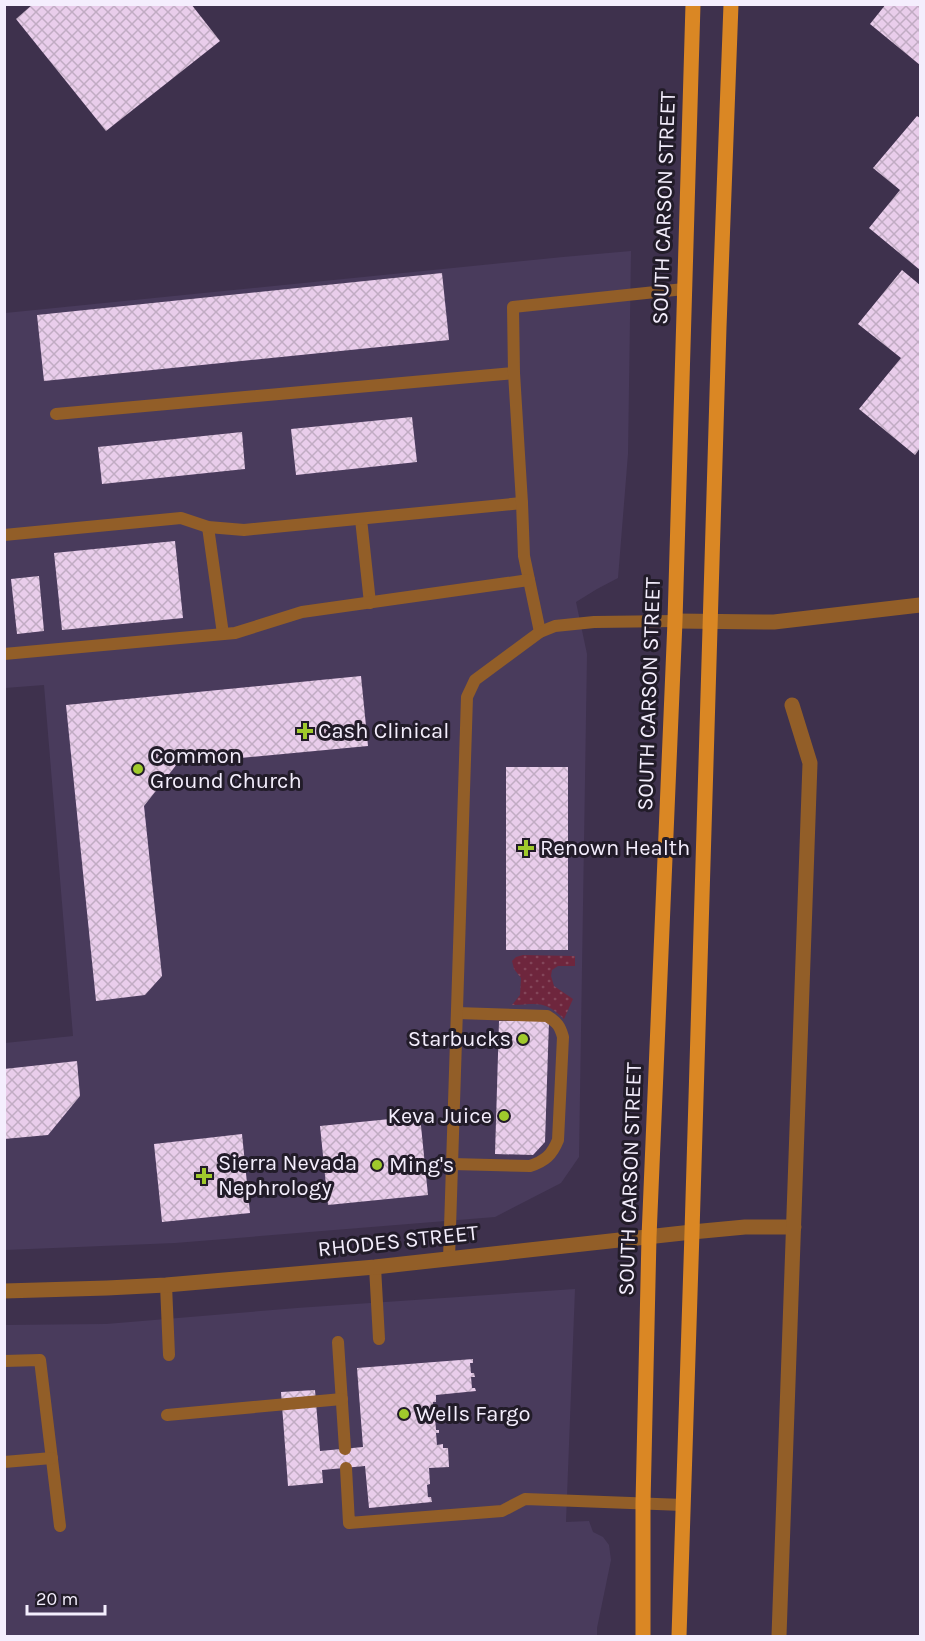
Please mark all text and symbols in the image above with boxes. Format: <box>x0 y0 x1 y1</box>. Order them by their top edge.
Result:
street label: SOUTH CARSON STREET <box>647 91 681 325</box>
street label: SOUTH CARSON STREET <box>632 577 666 811</box>
place label: Cash Clinical <box>318 718 449 744</box>
marker: Cash Clinical <box>296 722 314 740</box>
place label: Common Ground Church <box>150 743 302 794</box>
marker: Common Ground Church <box>131 762 145 776</box>
place label: Renown Health <box>540 835 690 861</box>
marker: Renown Health <box>517 839 535 857</box>
place label: Starbucks <box>408 1026 511 1052</box>
marker: Starbucks <box>516 1032 530 1046</box>
street label: SOUTH CARSON STREET <box>613 1062 647 1296</box>
place label: Keva Juice <box>388 1103 492 1129</box>
marker: Keva Juice <box>497 1109 511 1123</box>
place label: Sierra Nevada Nephrology <box>218 1150 357 1201</box>
place label: Ming's <box>389 1152 454 1178</box>
marker: Ming's <box>370 1158 384 1172</box>
marker: Sierra Nevada Nephrology <box>195 1167 213 1185</box>
street label: RHODES STREET <box>316 1220 480 1262</box>
place label: Wells Fargo <box>416 1401 531 1427</box>
marker: Wells Fargo <box>397 1407 411 1421</box>
scale bar <box>27 1578 105 1616</box>
text: 20 m <box>36 1588 78 1610</box>

